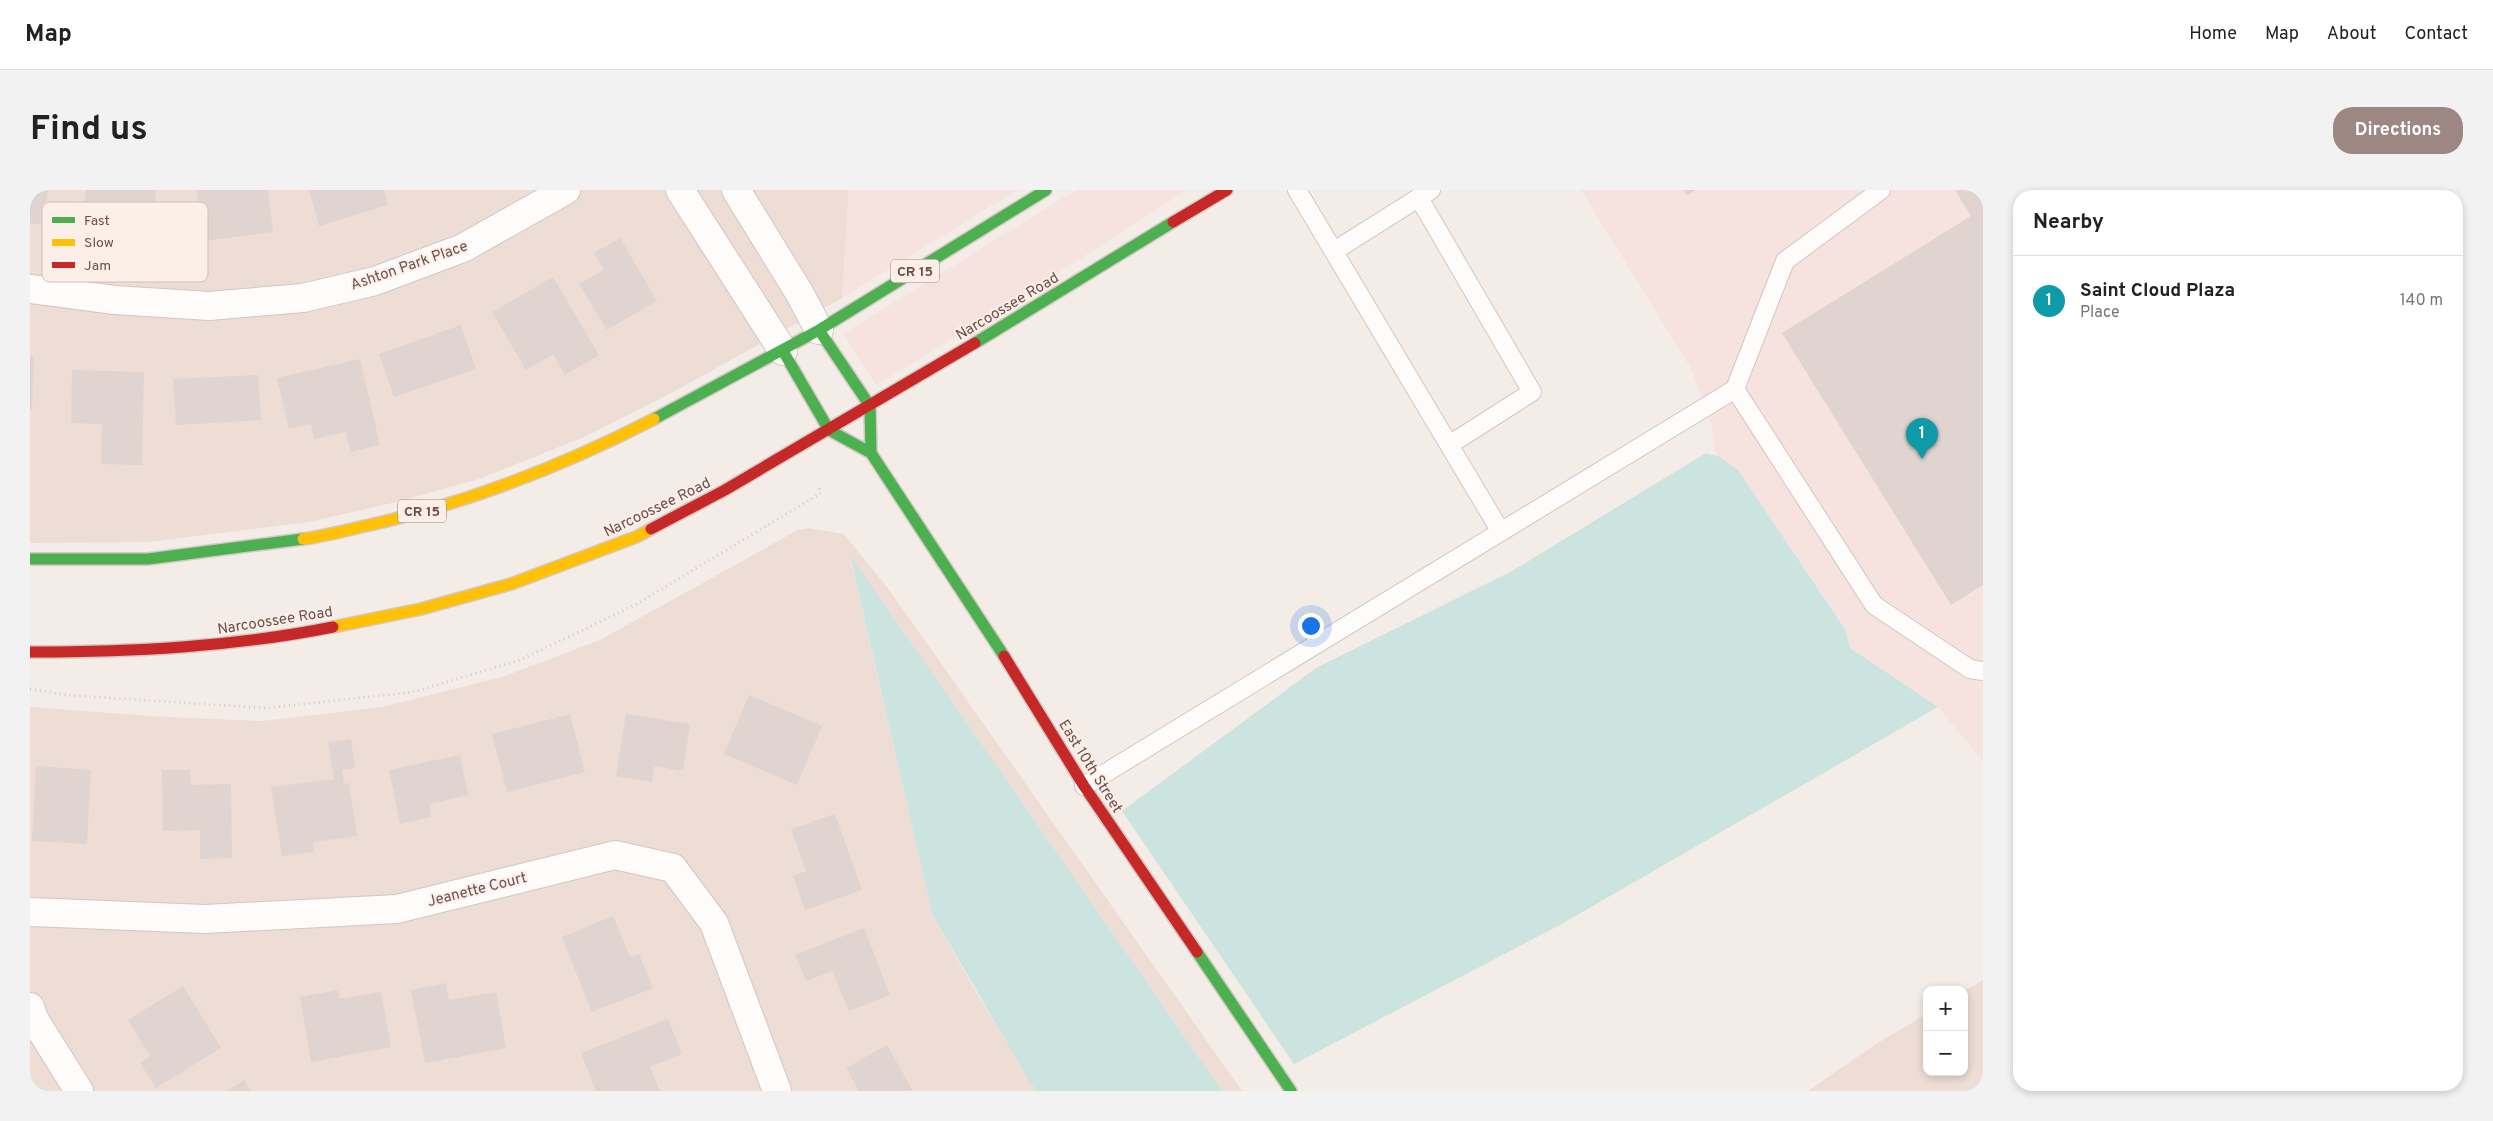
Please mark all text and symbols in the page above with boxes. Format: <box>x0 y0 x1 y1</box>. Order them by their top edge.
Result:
text: Map <box>25 20 72 50</box>
text: Home <box>2189 23 2237 46</box>
text: Map <box>2265 23 2299 46</box>
text: About <box>2327 23 2376 46</box>
text: Contact <box>2404 23 2468 46</box>
button: Directions <box>2333 107 2463 154</box>
text: Find us <box>30 108 148 152</box>
legend <box>42 202 208 282</box>
text: Nearby <box>2033 209 2104 236</box>
text: Fast <box>84 213 110 230</box>
text: Slow <box>84 235 114 252</box>
street label: Ashton Park Place <box>348 237 471 295</box>
text: Jam <box>84 258 111 275</box>
road number: CR 15 <box>891 260 939 282</box>
street label: Narcoossee Road <box>953 269 1063 345</box>
text: Saint Cloud Plaza <box>2080 279 2235 303</box>
text: 1 <box>2046 291 2052 311</box>
text: 140 m <box>2400 291 2443 311</box>
text: Place <box>2080 303 2120 323</box>
pin: 1 <box>1906 418 1938 459</box>
street label: Narcoossee Road <box>601 474 714 542</box>
road number: CR 15 <box>398 500 446 522</box>
street label: Narcoossee Road <box>216 603 334 640</box>
your location <box>1298 613 1324 639</box>
street label: East 10th Street <box>1053 716 1126 817</box>
street label: Jeanette Court <box>426 869 529 912</box>
map controls <box>1923 986 1968 1076</box>
button: + <box>1923 986 1968 1031</box>
button: − <box>1923 1031 1968 1076</box>

